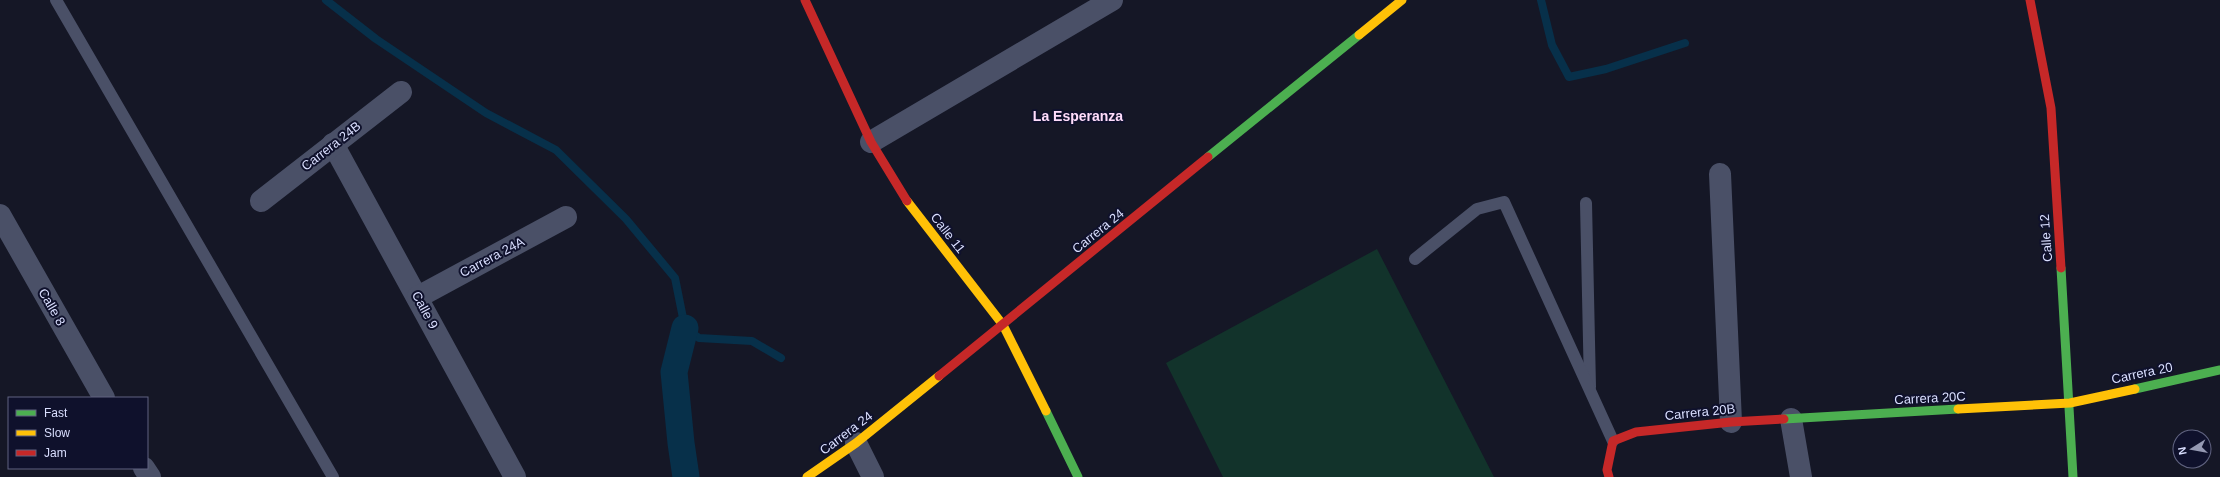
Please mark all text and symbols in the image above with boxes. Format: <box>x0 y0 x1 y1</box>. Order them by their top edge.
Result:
district label: La Esperanza <box>1033 108 1123 124</box>
street label: Carrera 24B <box>298 118 364 174</box>
street label: Carrera 24 <box>1069 206 1127 256</box>
street label: Calle 11 <box>928 210 968 256</box>
street label: Calle 12 <box>2037 214 2055 262</box>
street label: Carrera 24A <box>457 234 527 280</box>
street label: Calle 8 <box>35 286 69 328</box>
street label: Calle 9 <box>409 289 441 331</box>
street label: Carrera 20 <box>2110 359 2174 387</box>
street label: Carrera 20C <box>1894 389 1966 407</box>
legend <box>8 397 148 469</box>
street label: Carrera 20B <box>1664 401 1736 423</box>
text: Fast <box>44 406 68 420</box>
street label: Carrera 24 <box>817 408 875 458</box>
text: Slow <box>44 426 70 440</box>
north arrow <box>2172 429 2212 469</box>
text: Jam <box>44 446 67 460</box>
text: N <box>2176 446 2189 456</box>

